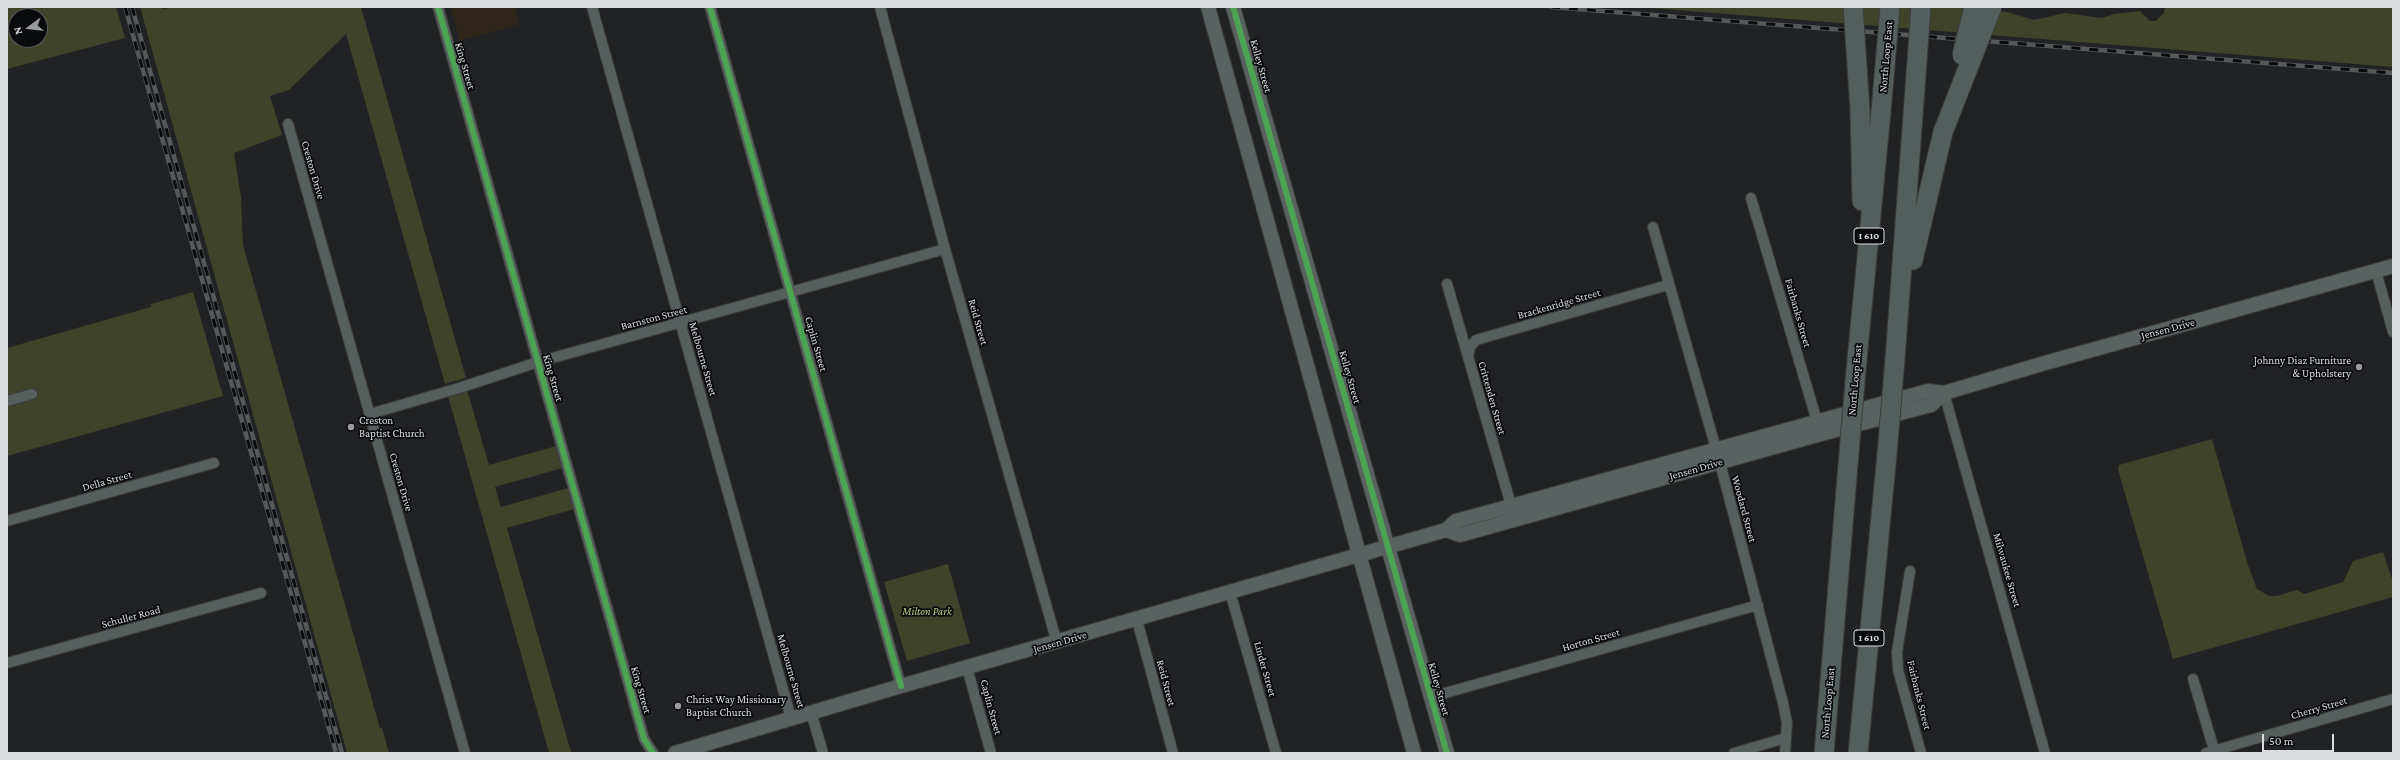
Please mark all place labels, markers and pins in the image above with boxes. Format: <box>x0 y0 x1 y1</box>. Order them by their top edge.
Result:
place label: Johnny Diaz Furniture & Upholstery <box>2254 354 2351 380</box>
marker: Johnny Diaz Furniture & Upholstery <box>2354 362 2364 372</box>
place label: Creston Baptist Church <box>359 414 425 440</box>
marker: Creston Baptist Church <box>346 422 356 432</box>
place label: Christ Way Missionary Baptist Church <box>686 693 786 719</box>
marker: Christ Way Missionary Baptist Church <box>673 701 683 711</box>

